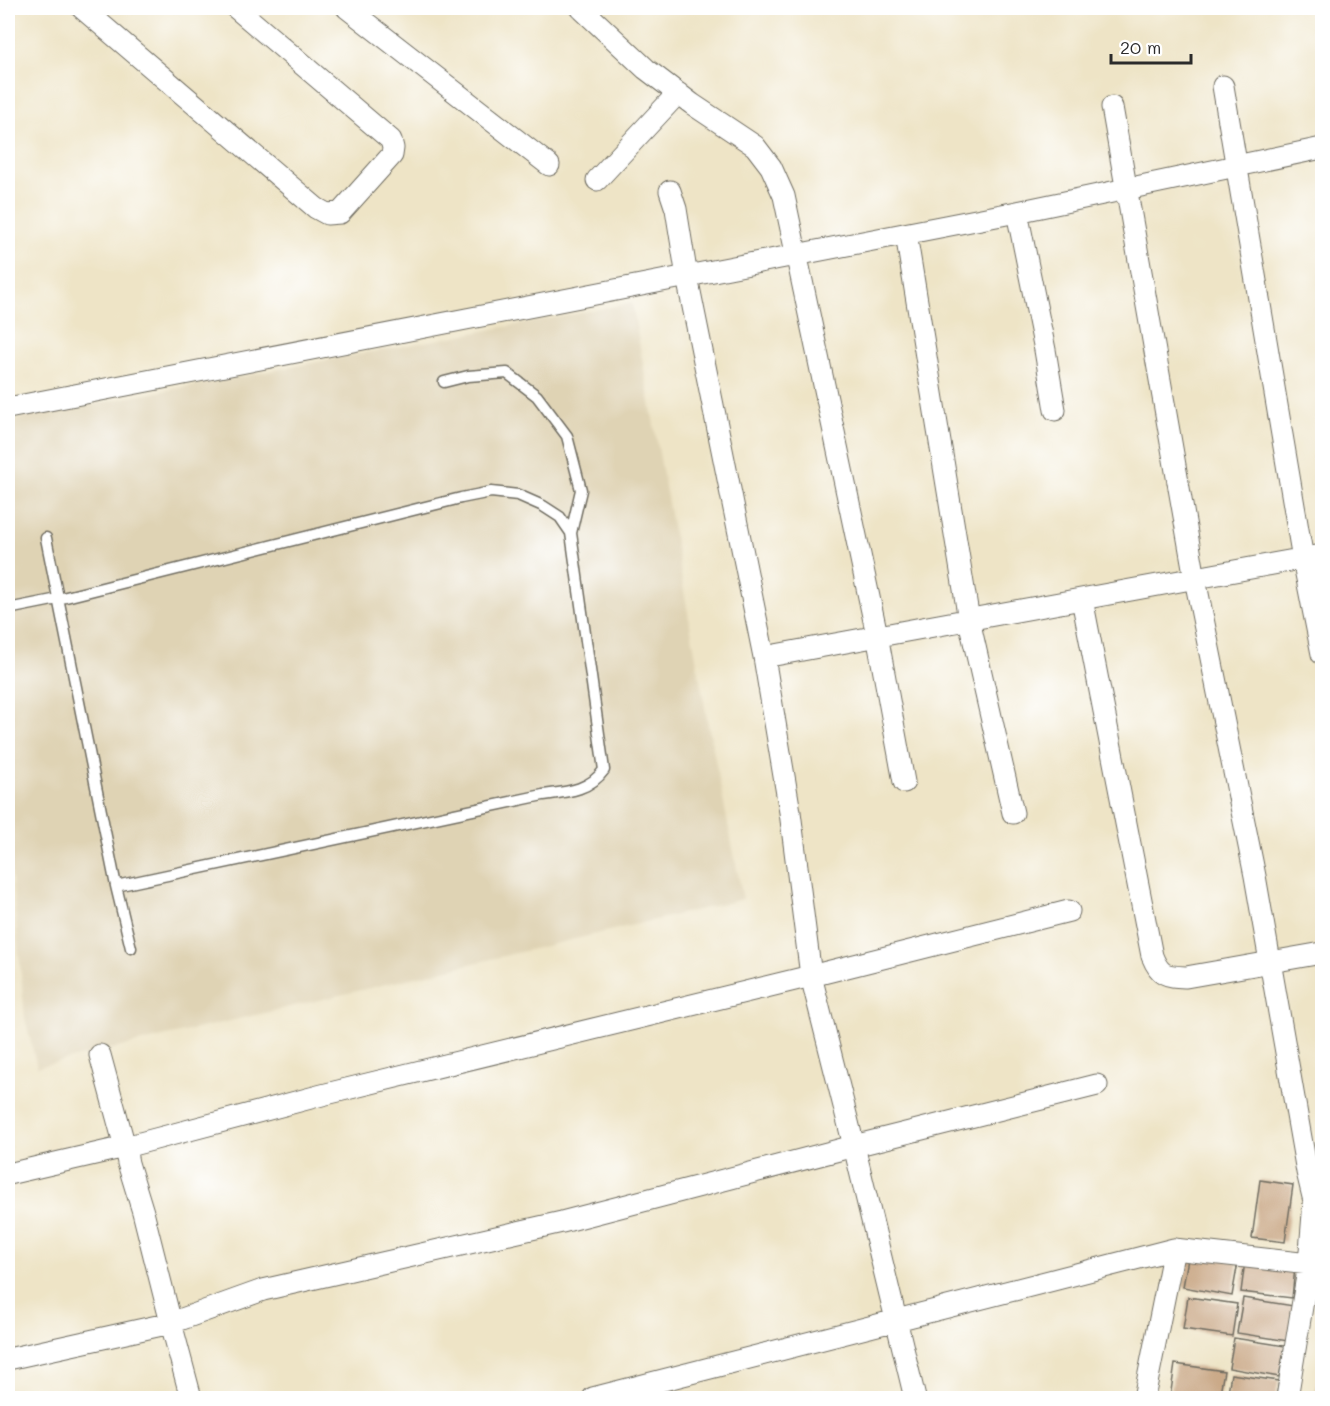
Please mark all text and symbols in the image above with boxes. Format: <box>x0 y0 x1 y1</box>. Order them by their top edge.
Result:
scale bar <box>1111 27 1190 65</box>
text: 20 m <box>1120 35 1161 59</box>

